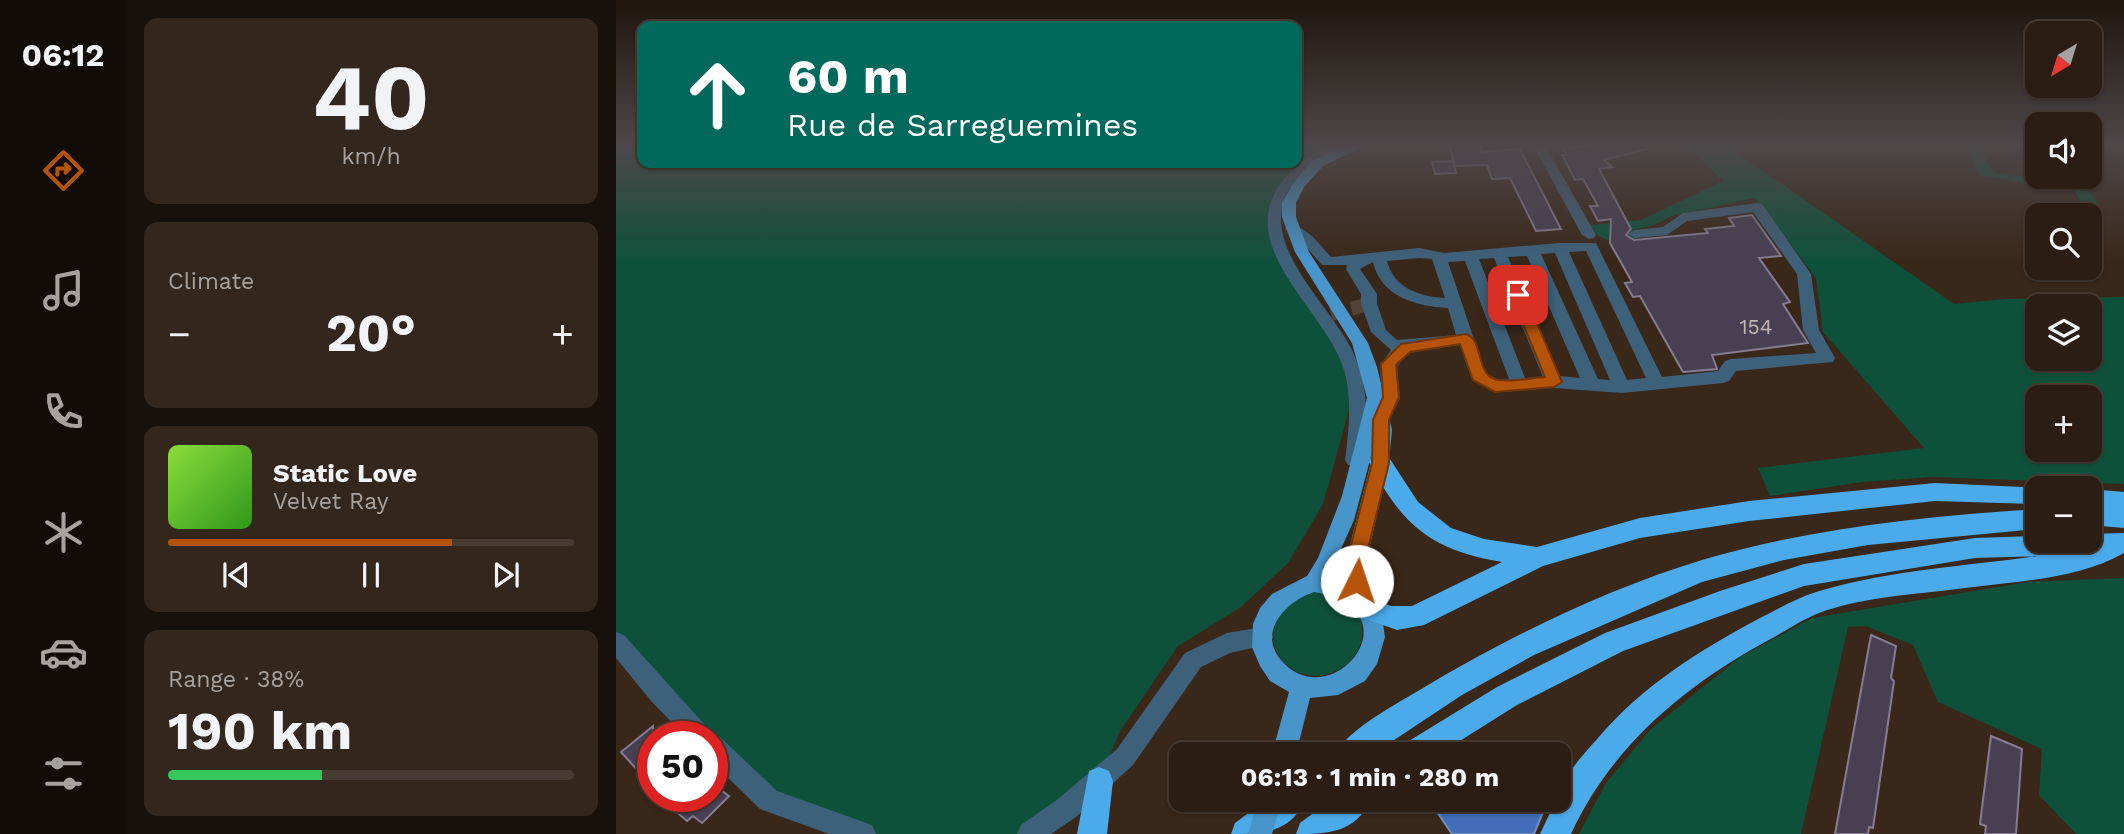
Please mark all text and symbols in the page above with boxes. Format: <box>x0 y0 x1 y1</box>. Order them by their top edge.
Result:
north arrow <box>2025 21 2102 98</box>
map controls <box>2025 21 2102 553</box>
text: 06:12 <box>22 36 104 74</box>
text: 40 <box>312 44 430 151</box>
text: 60 m <box>787 47 909 105</box>
icon: ahead <box>672 49 763 140</box>
text: Rue de Sarreguemines <box>787 106 1138 144</box>
button: sound <box>2025 112 2102 189</box>
text: km/h <box>341 143 401 170</box>
icon: directions <box>39 146 88 195</box>
button: search <box>2025 203 2102 280</box>
pin <box>1488 265 1548 325</box>
icon: music <box>39 266 88 315</box>
text: Climate <box>168 268 254 295</box>
icon: arrive <box>1499 276 1537 314</box>
button: layers <box>2025 294 2102 371</box>
text: 20° <box>326 303 416 364</box>
text: − <box>168 312 191 356</box>
text: + <box>551 312 574 356</box>
house number: 154 <box>1739 314 1773 339</box>
button: + <box>2025 385 2102 462</box>
icon: phone <box>39 387 88 436</box>
text: Static Love <box>273 458 417 488</box>
button: − <box>2025 476 2102 553</box>
text: Velvet Ray <box>273 488 389 515</box>
icon: climate <box>39 508 88 557</box>
position arrow <box>1320 544 1394 618</box>
icon: previous <box>217 556 255 594</box>
icon: pause <box>352 556 390 594</box>
icon: next <box>487 556 525 594</box>
icon: car <box>39 628 88 677</box>
text: Range · 38% <box>168 666 304 693</box>
text: 190 km <box>168 701 352 762</box>
speed limit sign: 50 <box>637 721 728 812</box>
icon: filters <box>39 749 88 798</box>
text: 06:13 · 1 min · 280 m <box>1241 762 1499 792</box>

